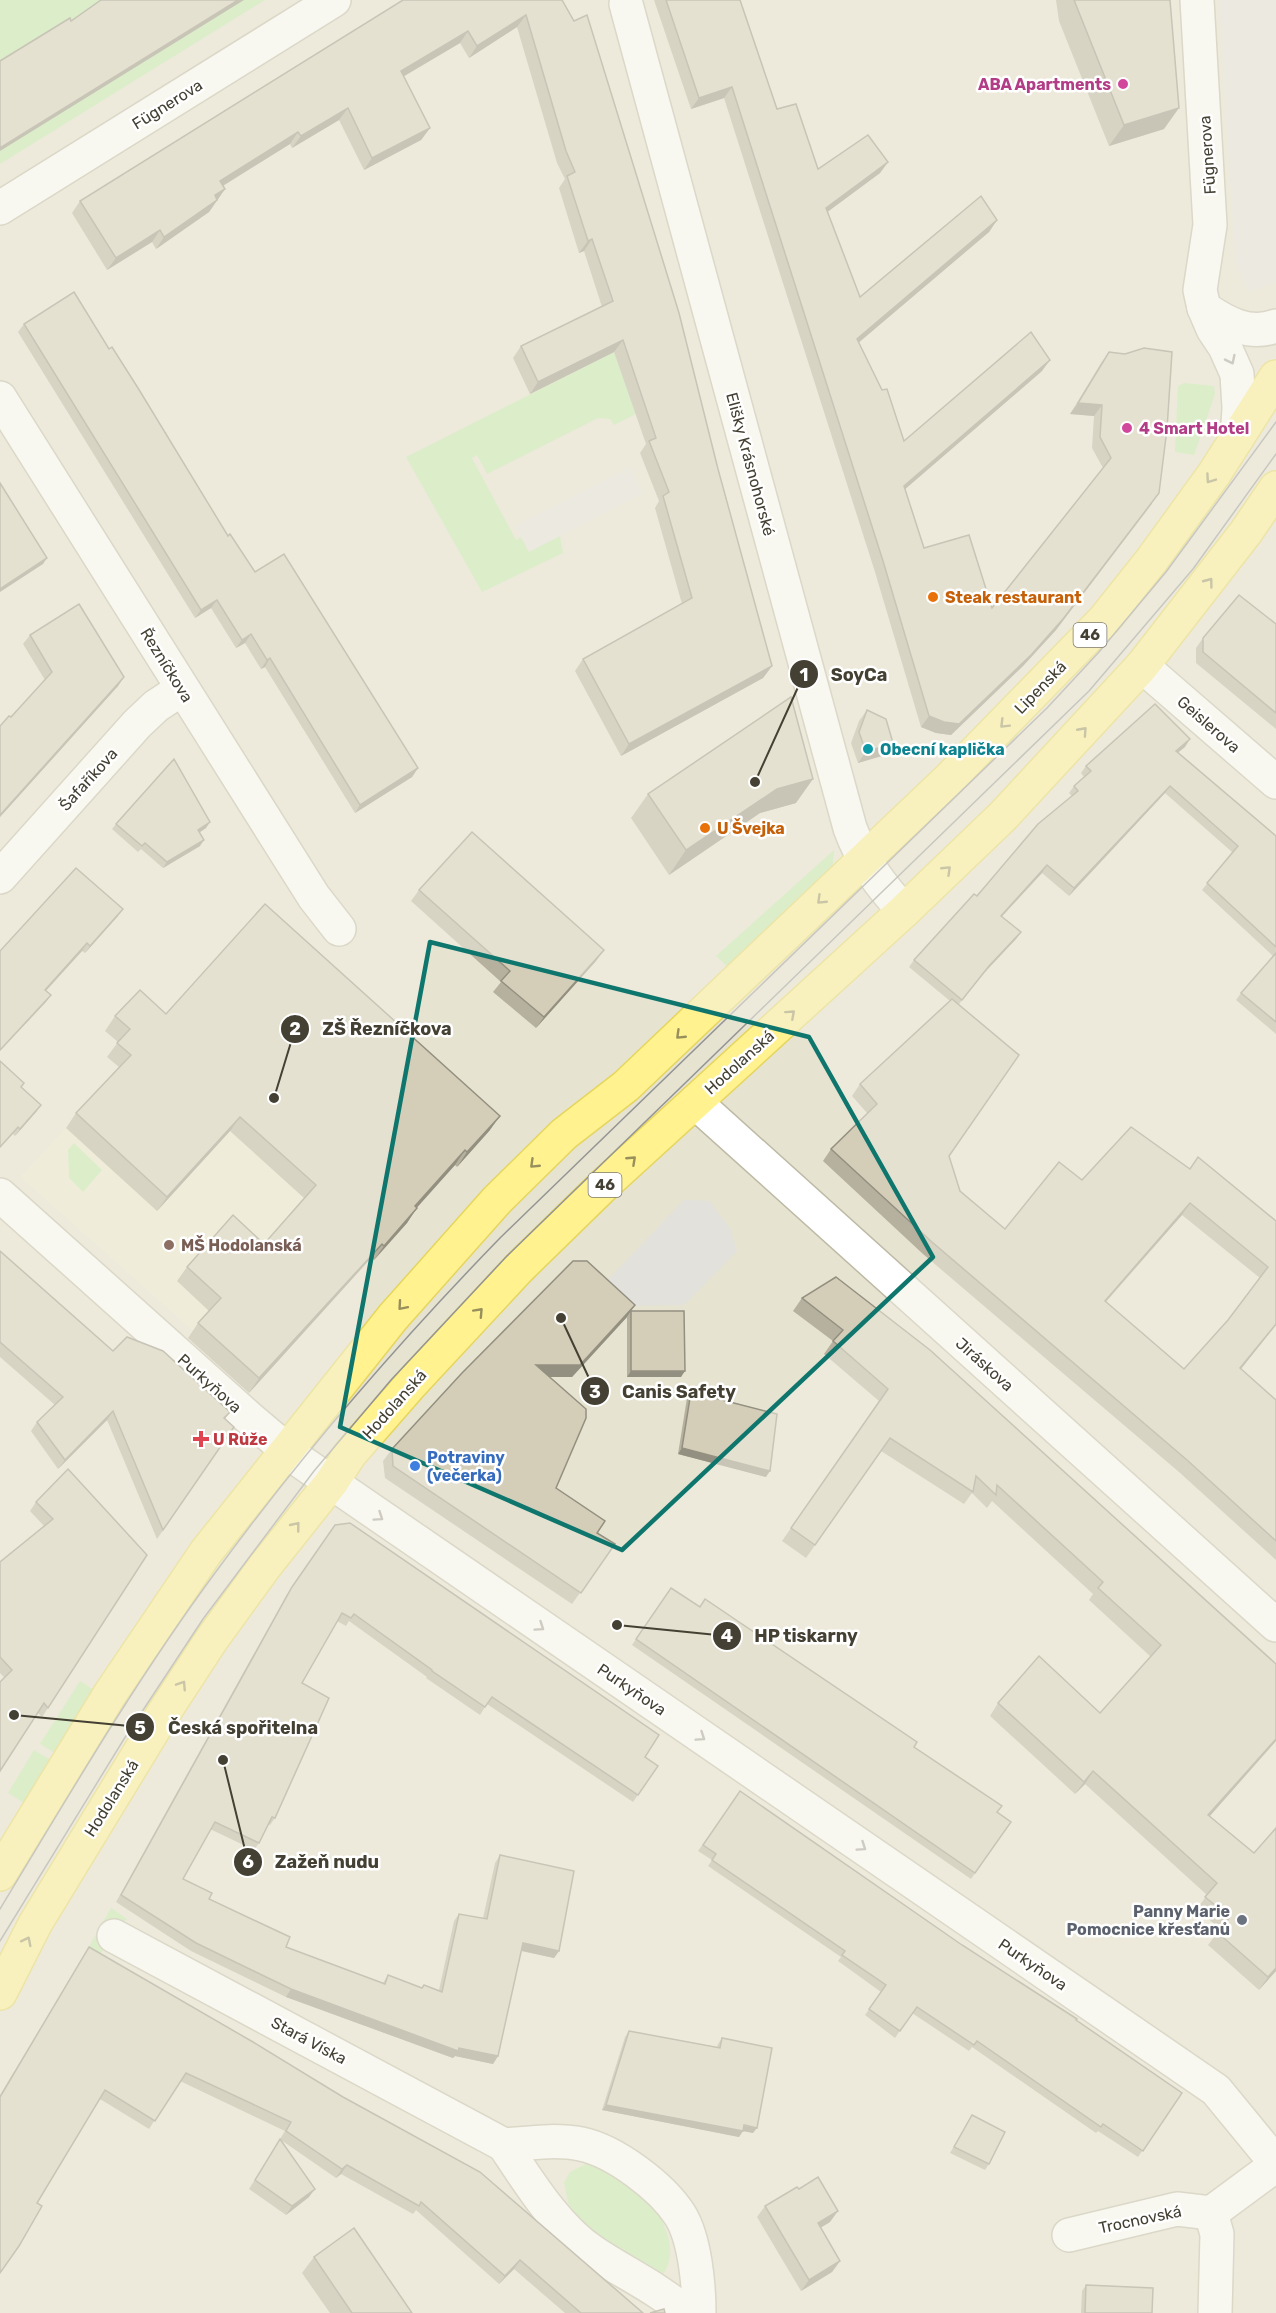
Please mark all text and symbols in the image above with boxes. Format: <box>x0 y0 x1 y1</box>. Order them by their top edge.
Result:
street label: Fügnerova <box>129 75 206 133</box>
place label: ABA Apartments <box>978 75 1111 94</box>
marker: ABA Apartments <box>1116 77 1130 91</box>
street label: Fügnerova <box>1195 115 1220 195</box>
one-way arrow <box>1223 353 1235 364</box>
street label: Elišky Krásnohorské <box>722 390 779 538</box>
place label: 4 Smart Hotel <box>1139 419 1249 438</box>
marker: 4 Smart Hotel <box>1120 421 1134 435</box>
one-way arrow <box>1206 473 1217 484</box>
one-way arrow <box>1201 578 1212 589</box>
place label: Steak restaurant <box>945 588 1082 607</box>
marker: Steak restaurant <box>926 590 940 604</box>
road number: 46 <box>1074 623 1106 647</box>
street label: Řezníčkova <box>136 625 197 706</box>
callout: SoyCa <box>789 656 899 692</box>
street label: Lipenská <box>1011 657 1070 718</box>
text: 1 <box>800 664 808 686</box>
text: SoyCa <box>831 664 887 686</box>
street label: Geislerova <box>1173 692 1244 757</box>
one-way arrow <box>1000 717 1011 728</box>
one-way arrow <box>1076 728 1087 738</box>
place label: Obecní kaplička <box>880 740 1005 759</box>
marker: Obecní kaplička <box>861 742 875 756</box>
street label: Šafaříkova <box>55 743 121 815</box>
place label: U Švejka <box>717 818 785 838</box>
marker: U Švejka <box>698 821 712 835</box>
one-way arrow <box>939 867 950 878</box>
one-way arrow <box>818 893 828 904</box>
one-way arrow <box>784 1010 795 1021</box>
callout: ZŠ Řezníčkova <box>280 1011 464 1047</box>
text: 2 <box>289 1018 301 1040</box>
text: ZŠ Řezníčkova <box>322 1018 452 1040</box>
street label: Hodolanská <box>701 1026 778 1098</box>
one-way arrow <box>677 1027 688 1038</box>
one-way arrow <box>531 1156 542 1167</box>
one-way arrow <box>625 1156 635 1167</box>
road number: 46 <box>588 1173 622 1197</box>
place label: MŠ Hodolanská <box>181 1235 302 1255</box>
marker: MŠ Hodolanská <box>162 1238 176 1252</box>
one-way arrow <box>398 1299 409 1310</box>
one-way arrow <box>471 1309 482 1320</box>
street label: Jiráskova <box>952 1334 1017 1395</box>
street label: Purkyňova <box>174 1350 245 1417</box>
street label: Hodolanská <box>358 1366 430 1443</box>
callout: Canis Safety <box>580 1373 748 1409</box>
text: 3 <box>589 1381 601 1403</box>
text: Canis Safety <box>622 1381 736 1403</box>
place label: U Růže <box>213 1430 268 1449</box>
marker: U Růže <box>194 1432 208 1446</box>
place label: Potraviny (večerka) <box>427 1448 505 1485</box>
marker: Potraviny (večerka) <box>408 1459 422 1473</box>
one-way arrow <box>373 1509 384 1520</box>
one-way arrow <box>288 1522 299 1533</box>
callout: HP tiskarny <box>712 1618 870 1654</box>
one-way arrow <box>533 1620 544 1631</box>
text: 4 <box>721 1625 733 1647</box>
text: HP tiskarny <box>754 1625 858 1647</box>
street label: Purkyňova <box>594 1659 670 1719</box>
one-way arrow <box>175 1680 186 1691</box>
callout: Česká spořitelna <box>125 1709 330 1745</box>
text: 5 <box>134 1717 146 1739</box>
text: Česká spořitelna <box>168 1717 318 1739</box>
one-way arrow <box>694 1730 705 1741</box>
street label: Hodolanská <box>80 1756 142 1840</box>
one-way arrow <box>855 1840 866 1851</box>
callout: Zažeň nudu <box>233 1844 391 1880</box>
text: 6 <box>242 1851 254 1873</box>
text: Zažeň nudu <box>275 1851 379 1873</box>
place label: Panny Marie Pomocnice křesťanů <box>1066 1902 1230 1939</box>
marker: Panny Marie Pomocnice křesťanů <box>1235 1913 1249 1927</box>
street label: Purkyňova <box>995 1934 1071 1994</box>
one-way arrow <box>19 1936 31 1947</box>
street label: Stará Víska <box>268 2013 350 2068</box>
street label: Trocnovská <box>1097 2201 1183 2238</box>

